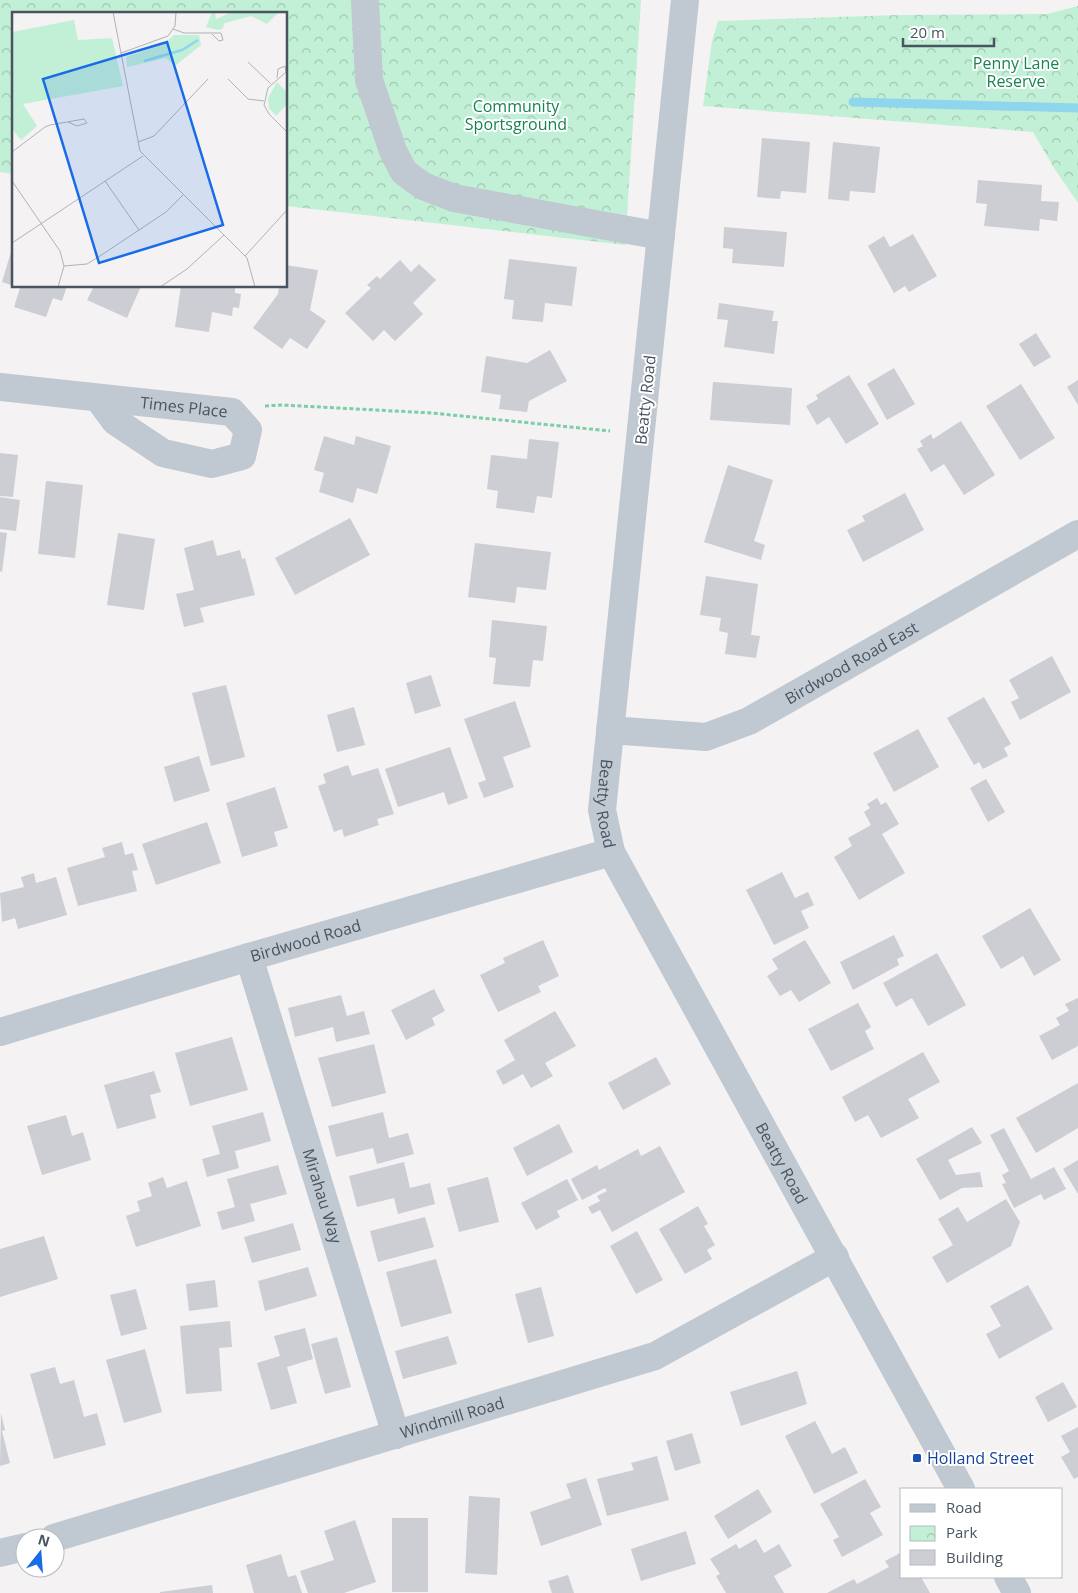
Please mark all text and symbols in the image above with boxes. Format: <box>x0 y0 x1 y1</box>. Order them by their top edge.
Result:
inset map <box>12 12 288 288</box>
scale bar <box>903 15 994 47</box>
text: 20 m <box>910 22 945 42</box>
park label: Penny Lane Reserve <box>973 52 1059 92</box>
park label: Community Sportsground <box>465 95 567 135</box>
street label: Beatty Road <box>629 354 661 446</box>
street label: Times Place <box>139 391 229 422</box>
street label: Birdwood Road East <box>781 616 922 709</box>
street label: Beatty Road <box>591 758 621 850</box>
street label: Birdwood Road <box>248 914 364 967</box>
street label: Beatty Road <box>751 1118 813 1208</box>
street label: Mirahau Way <box>298 1146 348 1247</box>
street label: Windmill Road <box>397 1391 507 1444</box>
place label: Holland Street <box>927 1447 1034 1469</box>
marker: Holland Street <box>911 1452 923 1464</box>
legend <box>900 1488 1063 1578</box>
text: Road <box>946 1497 982 1517</box>
text: Park <box>946 1522 977 1542</box>
north arrow <box>15 1528 65 1578</box>
text: N <box>36 1529 52 1551</box>
text: Building <box>946 1547 1003 1567</box>

